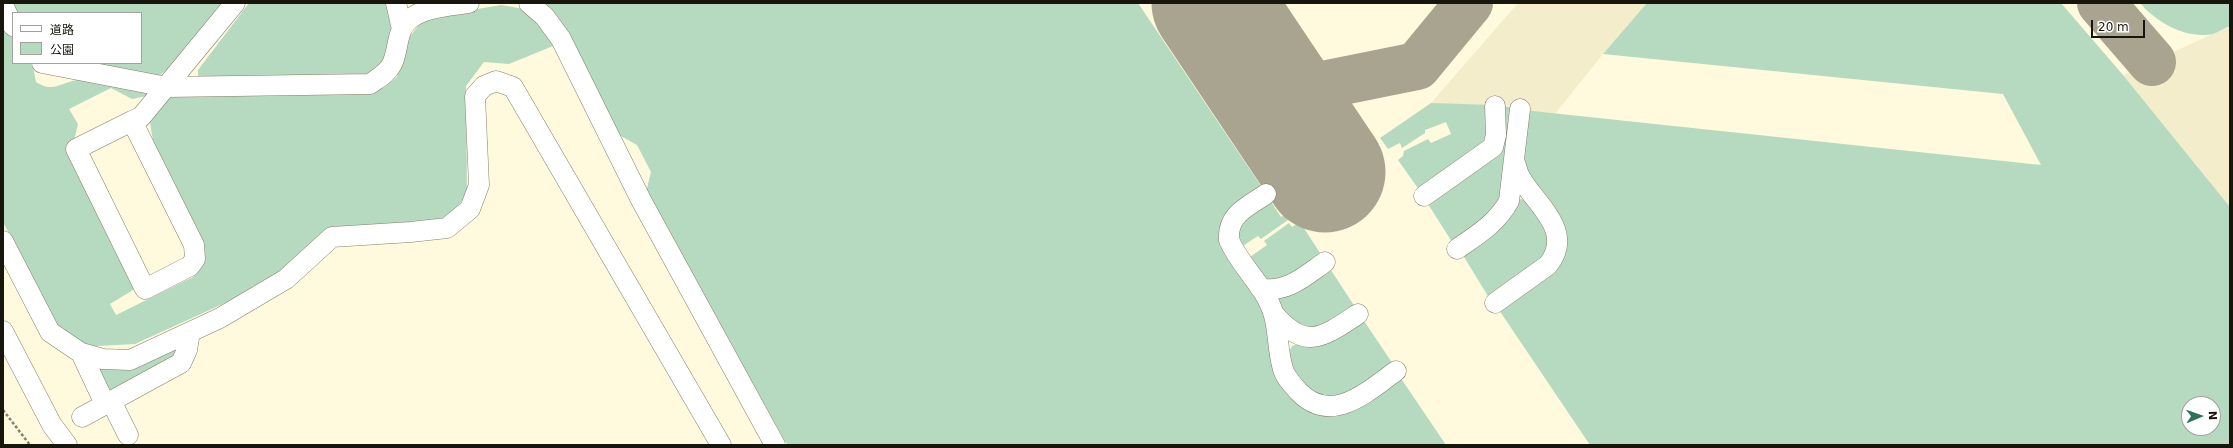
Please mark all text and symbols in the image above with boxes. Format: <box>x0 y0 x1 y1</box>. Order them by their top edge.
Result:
legend <box>12 12 142 64</box>
scale bar <box>2093 12 2147 38</box>
text: 20 m <box>2098 20 2129 34</box>
text: 道路 <box>50 23 74 37</box>
text: 公園 <box>50 43 74 57</box>
north arrow <box>2181 396 2221 436</box>
text: N <box>2206 411 2219 420</box>

